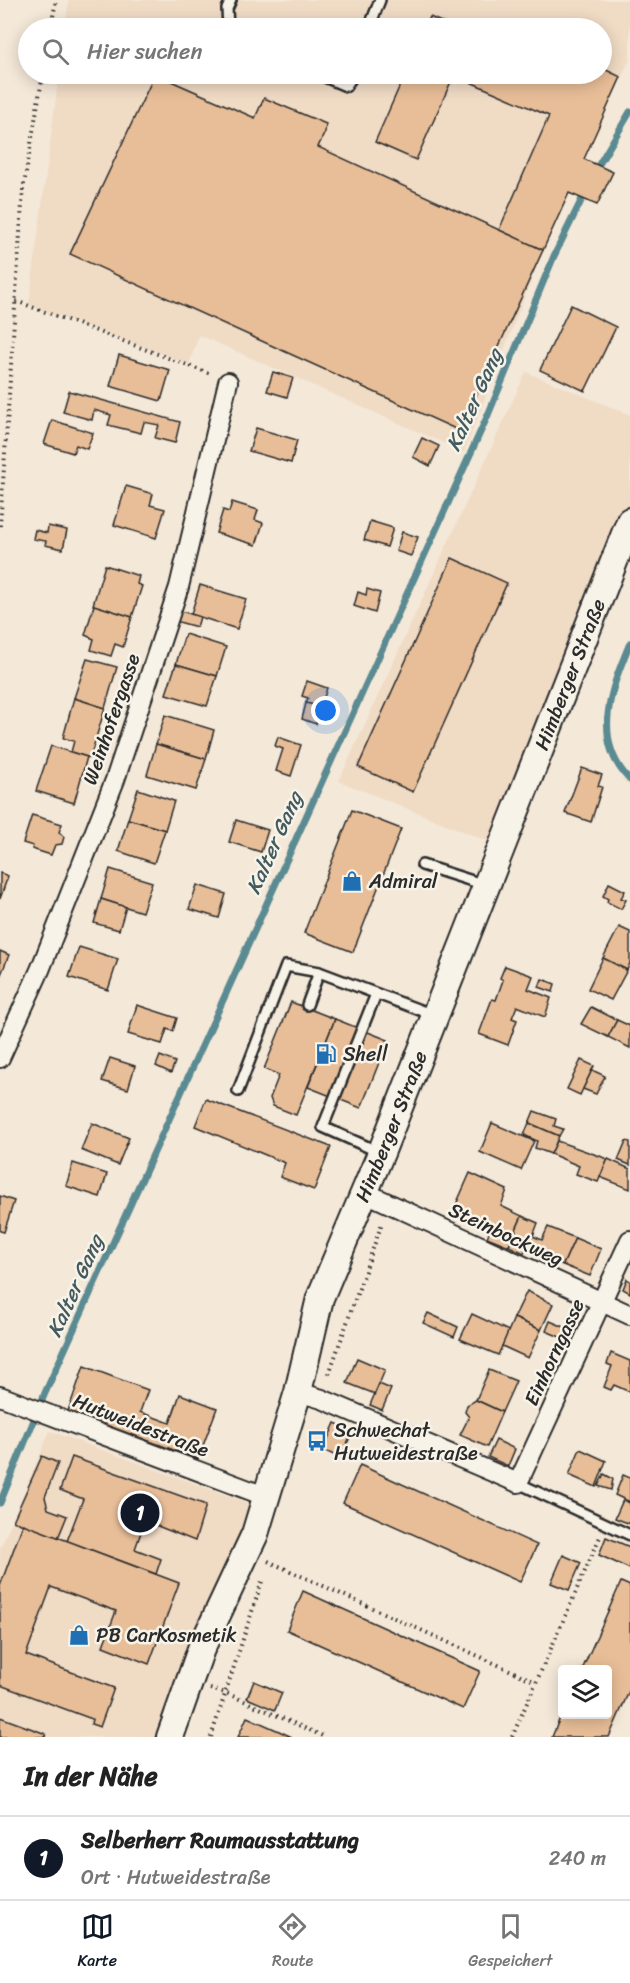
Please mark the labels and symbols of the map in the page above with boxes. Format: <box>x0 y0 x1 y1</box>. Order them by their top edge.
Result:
water label: Kalter Gang <box>434 340 514 457</box>
street label: Himberger Straße <box>524 594 616 756</box>
street label: Weinhofergasse <box>73 648 150 790</box>
your location <box>311 696 340 725</box>
water label: Kalter Gang <box>234 783 314 900</box>
place label: Admiral <box>368 864 439 899</box>
shop icon: Admiral <box>340 869 364 893</box>
place label: Shell <box>343 1037 388 1072</box>
fuel station icon: Shell <box>314 1042 338 1066</box>
street label: Himberger Straße <box>345 1046 438 1208</box>
street label: Steinbockweg <box>443 1193 569 1276</box>
water label: Kalter Gang <box>35 1226 115 1343</box>
street label: Einhorngasse <box>514 1293 595 1412</box>
street label: Hutweidestraße <box>67 1383 214 1468</box>
place label: Schwechat Hutweidestraße <box>334 1413 478 1471</box>
bus stop icon: Schwechat Hutweidestraße <box>305 1429 329 1453</box>
pin: 1 <box>120 1490 160 1536</box>
place label: PB CarKosmetik <box>96 1618 237 1653</box>
shop icon: PB CarKosmetik <box>67 1623 91 1647</box>

